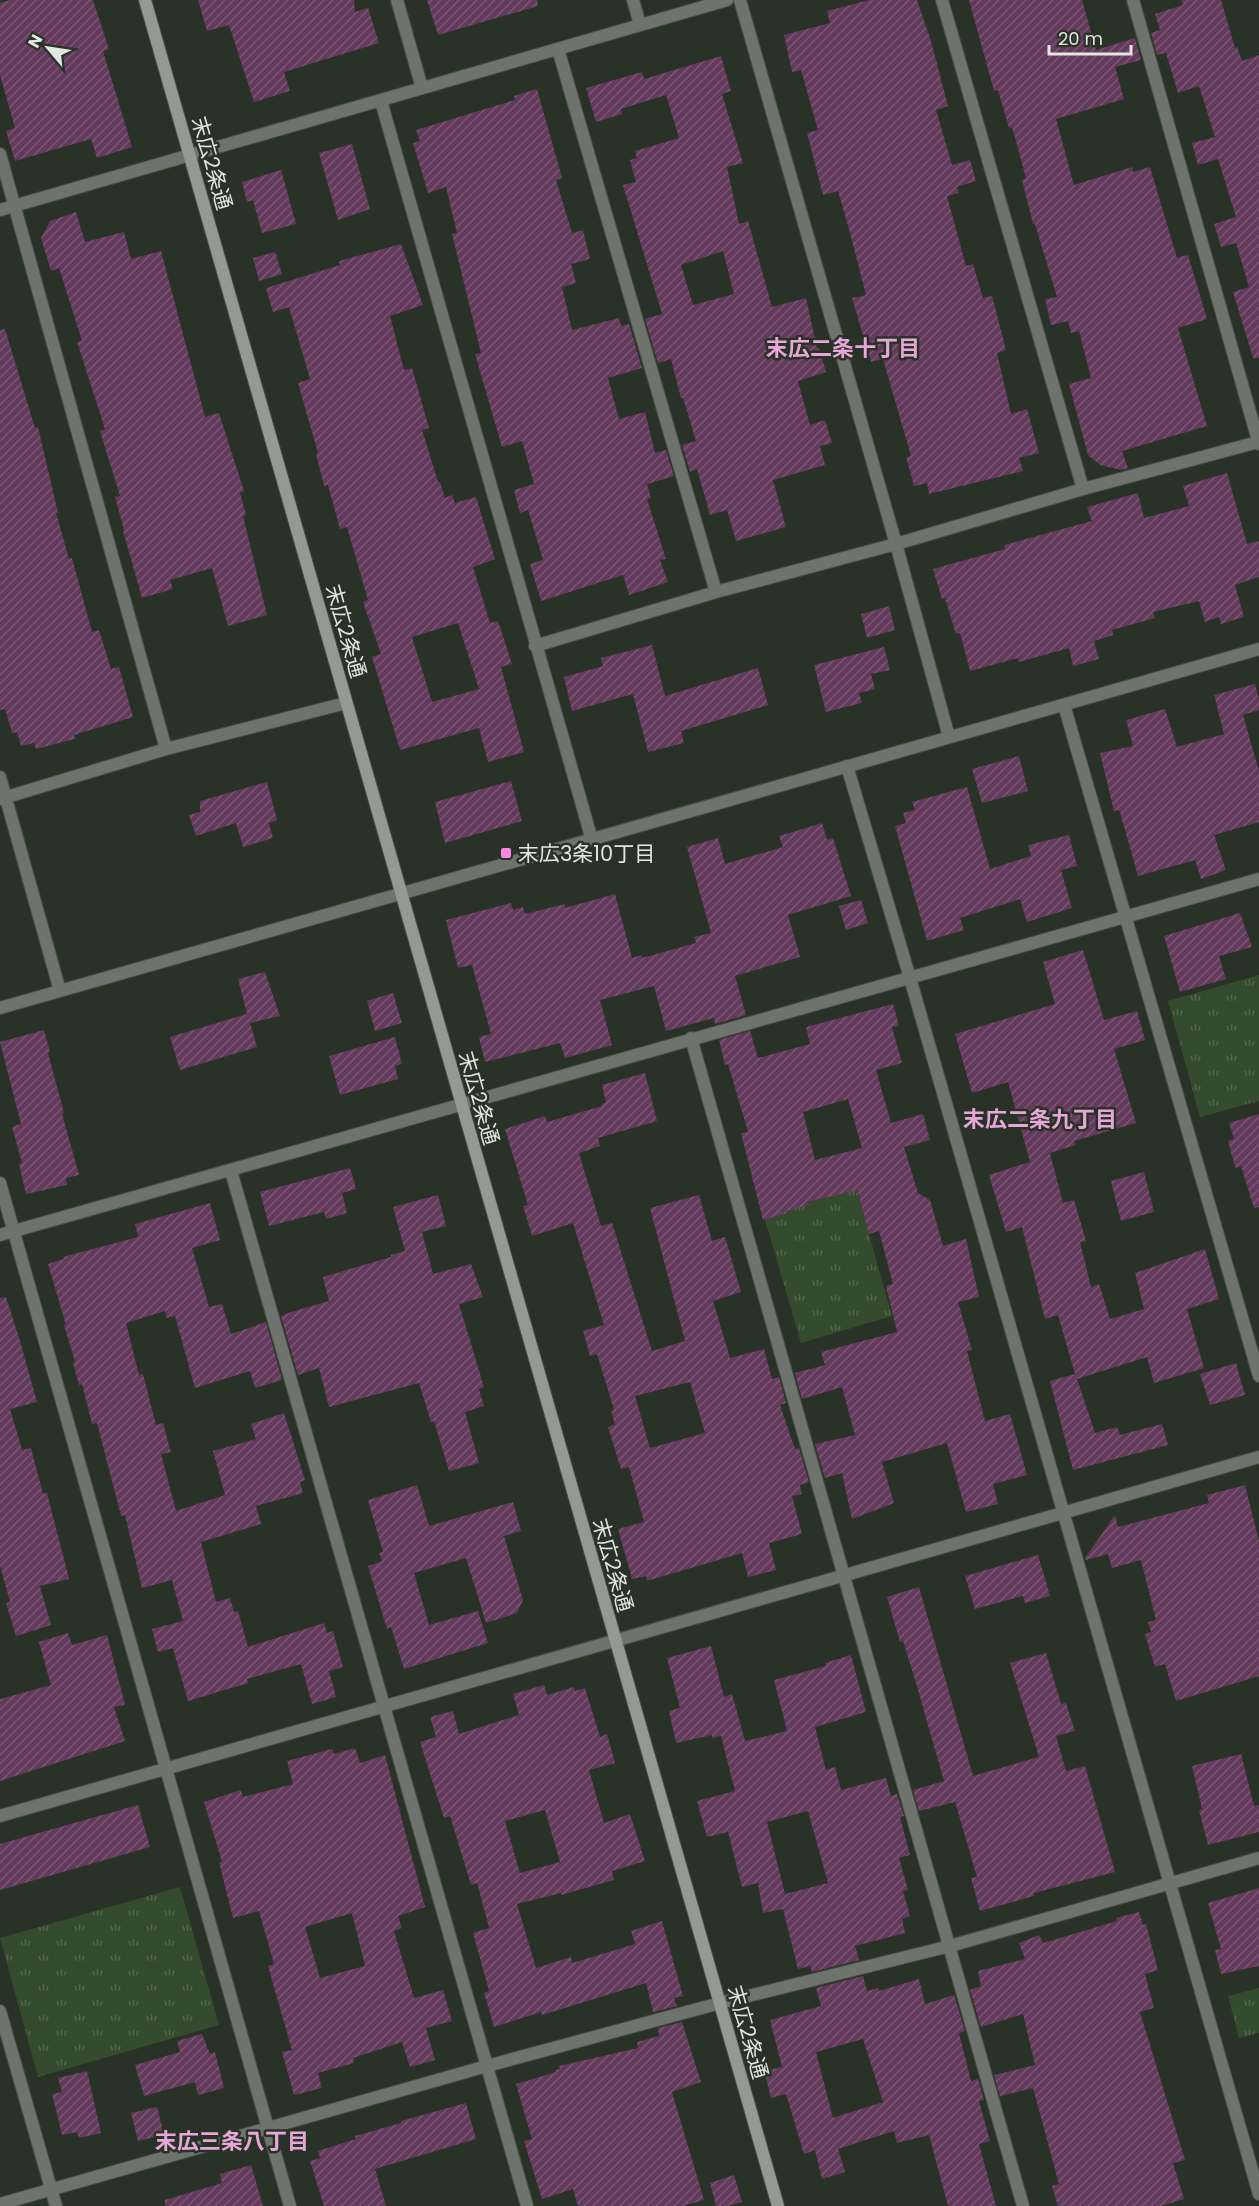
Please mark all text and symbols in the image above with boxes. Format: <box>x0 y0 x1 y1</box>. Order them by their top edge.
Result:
north arrow <box>18 18 78 78</box>
scale bar <box>1049 18 1132 56</box>
text: 20 m <box>1058 26 1103 51</box>
text: N <box>22 30 48 52</box>
street label: 末広2条通 <box>185 113 239 213</box>
district label: 末広二条十丁目 <box>766 333 920 364</box>
street label: 末広2条通 <box>319 581 373 681</box>
place label: 末広3条10丁目 <box>518 839 655 868</box>
marker: 末広3条10丁目 <box>499 846 513 860</box>
street label: 末広2条通 <box>452 1048 506 1148</box>
district label: 末広二条九丁目 <box>963 1104 1117 1135</box>
street label: 末広2条通 <box>586 1515 640 1615</box>
street label: 末広2条通 <box>721 1982 775 2082</box>
district label: 末広三条八丁目 <box>155 2126 309 2157</box>

